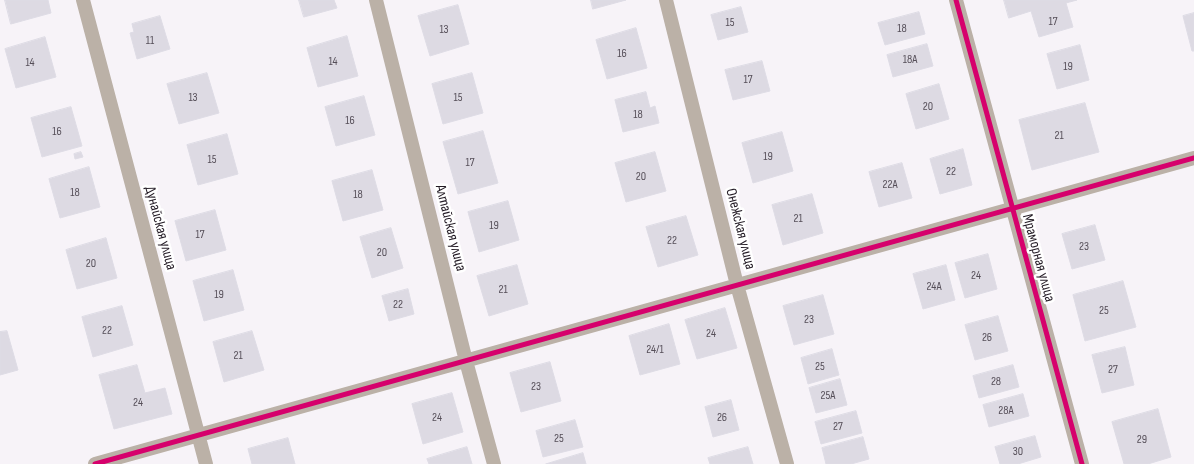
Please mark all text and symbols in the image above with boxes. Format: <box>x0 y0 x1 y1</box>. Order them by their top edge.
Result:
house number: 17 <box>1049 15 1057 29</box>
house number: 15 <box>725 16 735 30</box>
house number: 18 <box>897 22 907 36</box>
house number: 13 <box>439 23 449 37</box>
house number: 11 <box>146 34 154 48</box>
house number: 16 <box>617 47 627 61</box>
house number: 18А <box>903 53 917 67</box>
house number: 14 <box>328 55 338 69</box>
house number: 14 <box>25 56 35 70</box>
house number: 19 <box>1063 60 1073 74</box>
house number: 17 <box>744 73 752 87</box>
house number: 13 <box>188 91 198 105</box>
house number: 15 <box>453 91 463 105</box>
house number: 20 <box>923 100 933 114</box>
house number: 18 <box>633 108 643 122</box>
house number: 16 <box>345 114 355 128</box>
house number: 16 <box>52 125 62 139</box>
house number: 21 <box>1054 129 1064 143</box>
house number: 19 <box>763 150 773 164</box>
house number: 15 <box>207 153 217 167</box>
house number: 17 <box>466 156 474 170</box>
house number: 22 <box>946 165 956 179</box>
house number: 20 <box>636 170 646 184</box>
house number: 22А <box>882 178 898 192</box>
street label: Алтайская улица <box>431 183 469 273</box>
street label: Дунайская улица <box>140 184 180 272</box>
house number: 18 <box>70 186 80 200</box>
street label: Онежская улица <box>721 187 759 271</box>
house number: 18 <box>353 188 363 202</box>
house number: 21 <box>793 212 803 226</box>
street label: Мраморная улица <box>1018 212 1058 304</box>
house number: 19 <box>489 219 499 233</box>
house number: 17 <box>196 228 204 242</box>
house number: 22 <box>667 234 677 248</box>
house number: 23 <box>1079 240 1089 254</box>
house number: 20 <box>377 246 387 260</box>
house number: 20 <box>86 257 96 271</box>
house number: 24 <box>971 269 981 283</box>
house number: 24А <box>926 280 942 294</box>
house number: 21 <box>498 283 508 297</box>
house number: 19 <box>214 288 224 302</box>
house number: 22 <box>393 298 403 312</box>
house number: 25 <box>1099 304 1109 318</box>
house number: 23 <box>804 313 814 327</box>
house number: 22 <box>102 324 112 338</box>
house number: 24 <box>706 327 716 341</box>
house number: 26 <box>982 331 992 345</box>
house number: 24/1 <box>646 343 664 357</box>
house number: 21 <box>233 349 243 363</box>
house number: 25 <box>815 360 825 374</box>
house number: 27 <box>1108 363 1118 377</box>
house number: 28 <box>991 375 1001 389</box>
house number: 23 <box>531 380 541 394</box>
house number: 25А <box>821 389 835 403</box>
house number: 24 <box>133 396 143 410</box>
house number: 28А <box>998 404 1014 418</box>
house number: 24 <box>432 411 442 425</box>
house number: 26 <box>717 411 727 425</box>
house number: 27 <box>833 420 843 434</box>
house number: 25 <box>554 432 564 446</box>
house number: 29 <box>1137 433 1147 447</box>
house number: 30 <box>1013 445 1023 459</box>

